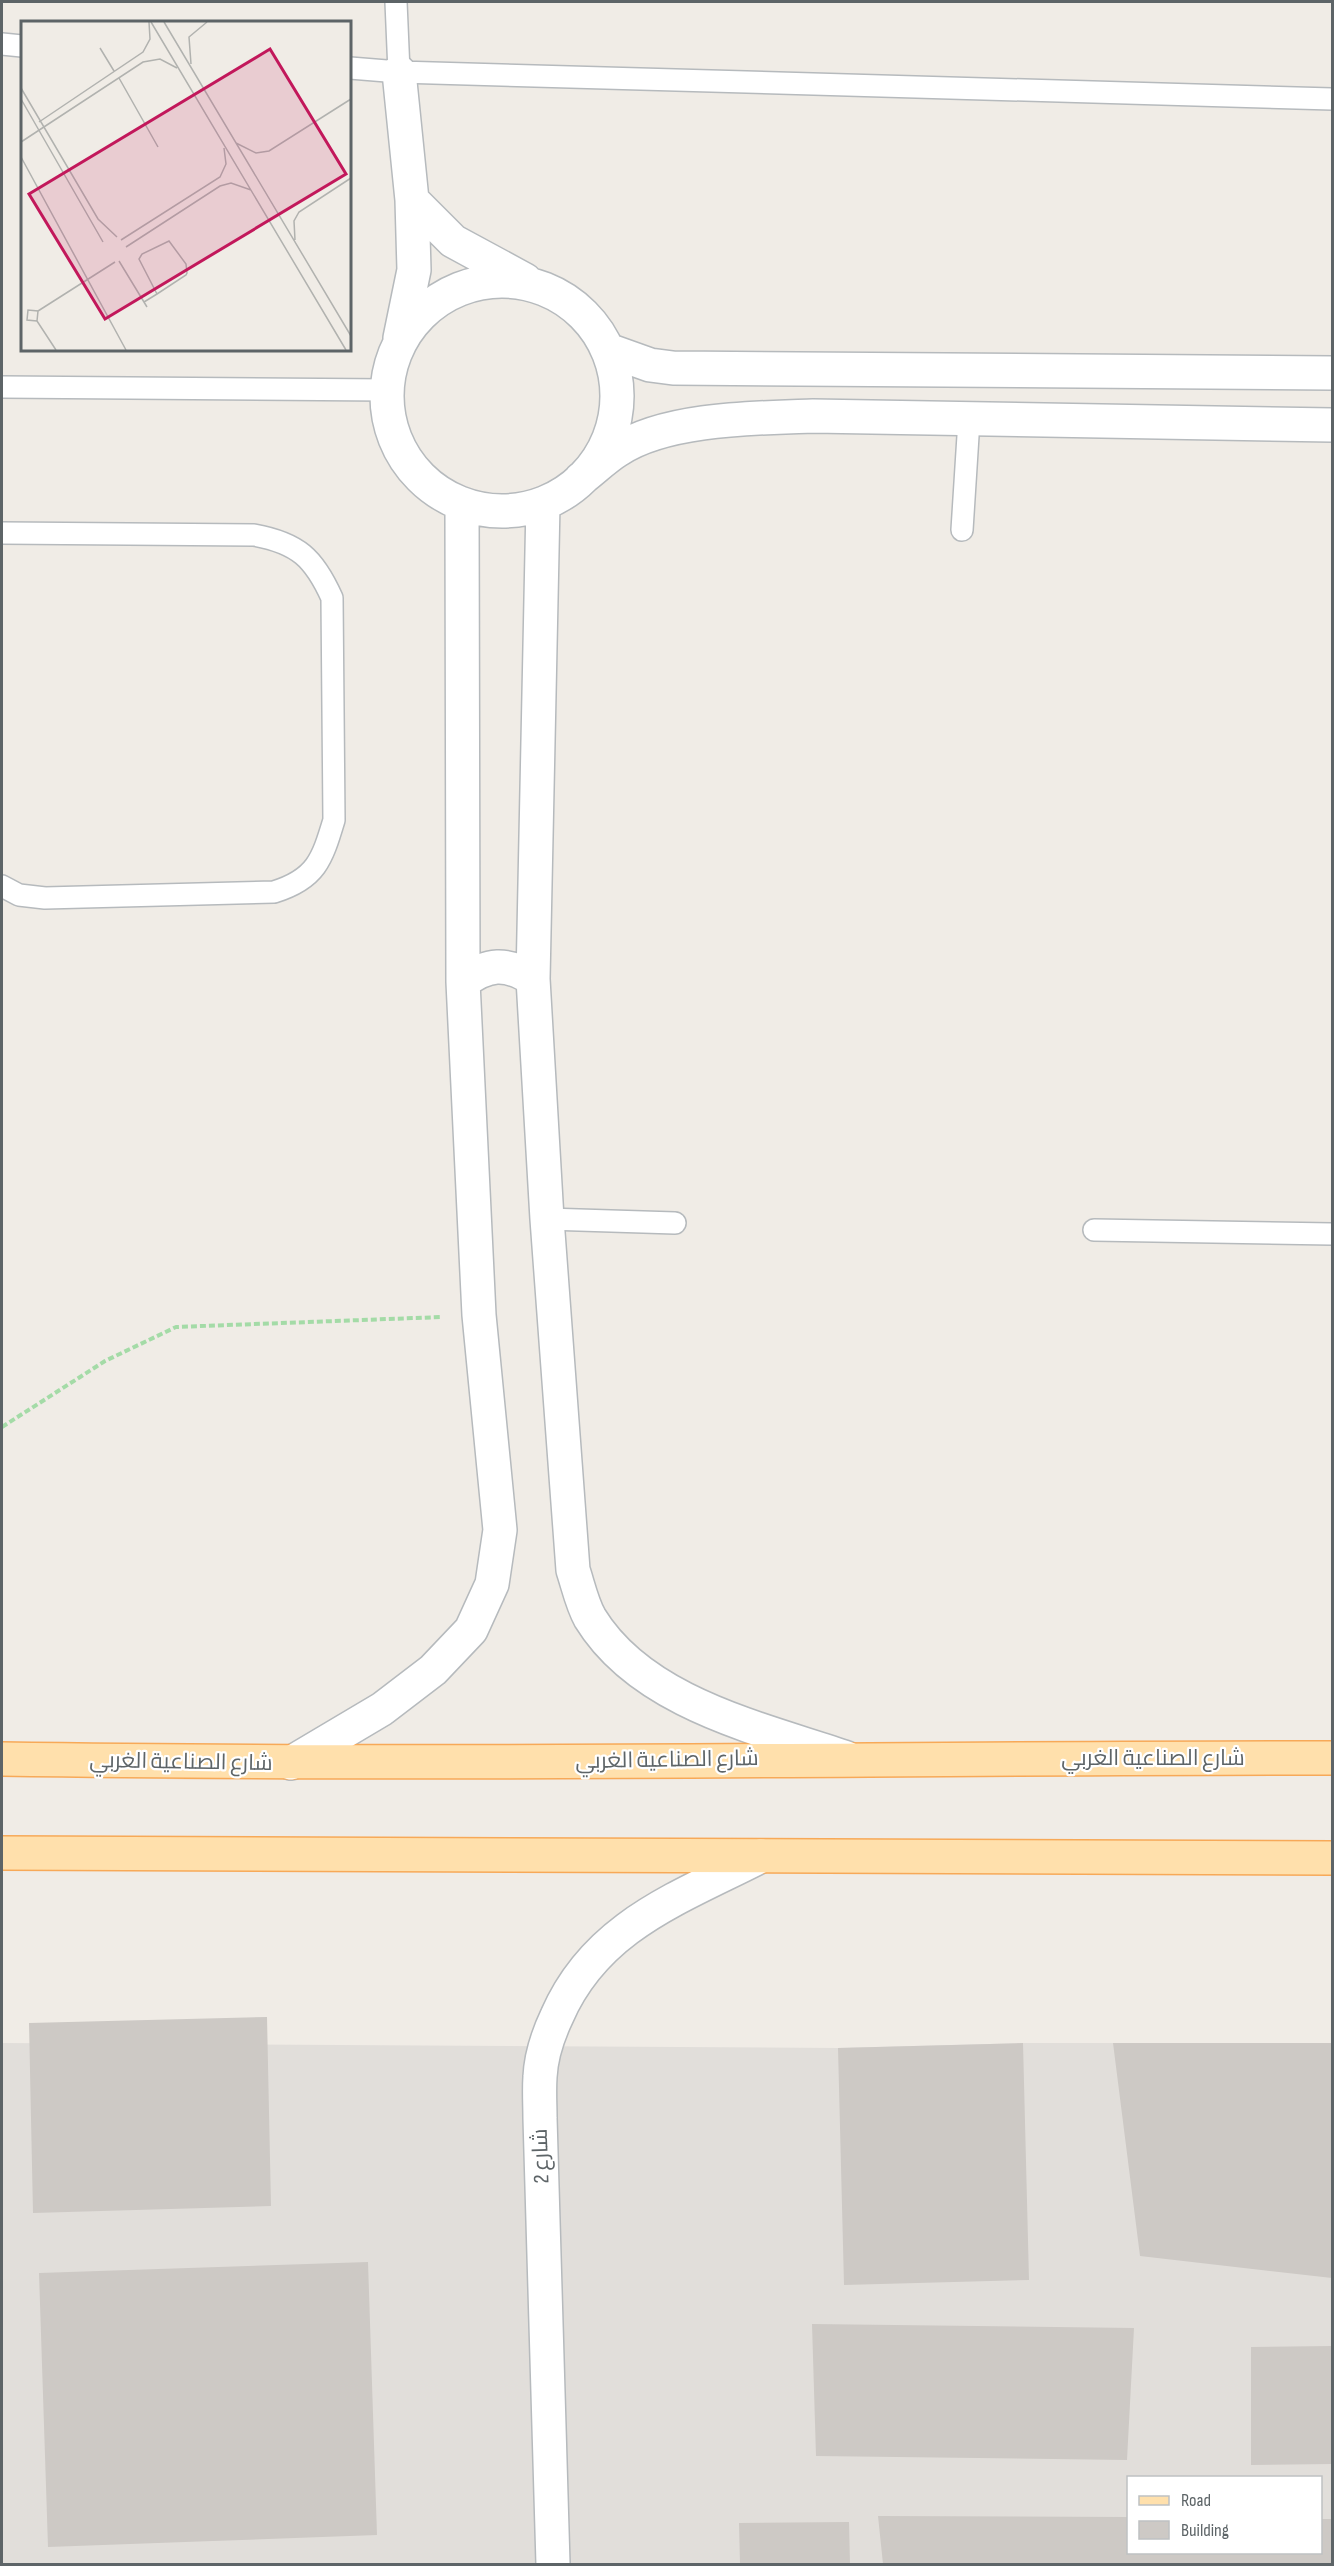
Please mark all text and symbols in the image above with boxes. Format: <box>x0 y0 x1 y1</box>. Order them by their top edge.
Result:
inset map <box>21 21 351 351</box>
street label: شارع الصناعية الغربي <box>575 1745 759 1777</box>
street label: شارع الصناعية الغربي <box>1061 1745 1245 1774</box>
street label: شارع الصناعية الغربي <box>89 1747 273 1779</box>
street label: شارع 2 <box>527 2128 555 2184</box>
legend <box>1127 2476 1322 2554</box>
text: Road <box>1181 2490 1211 2511</box>
text: Building <box>1181 2520 1229 2541</box>

